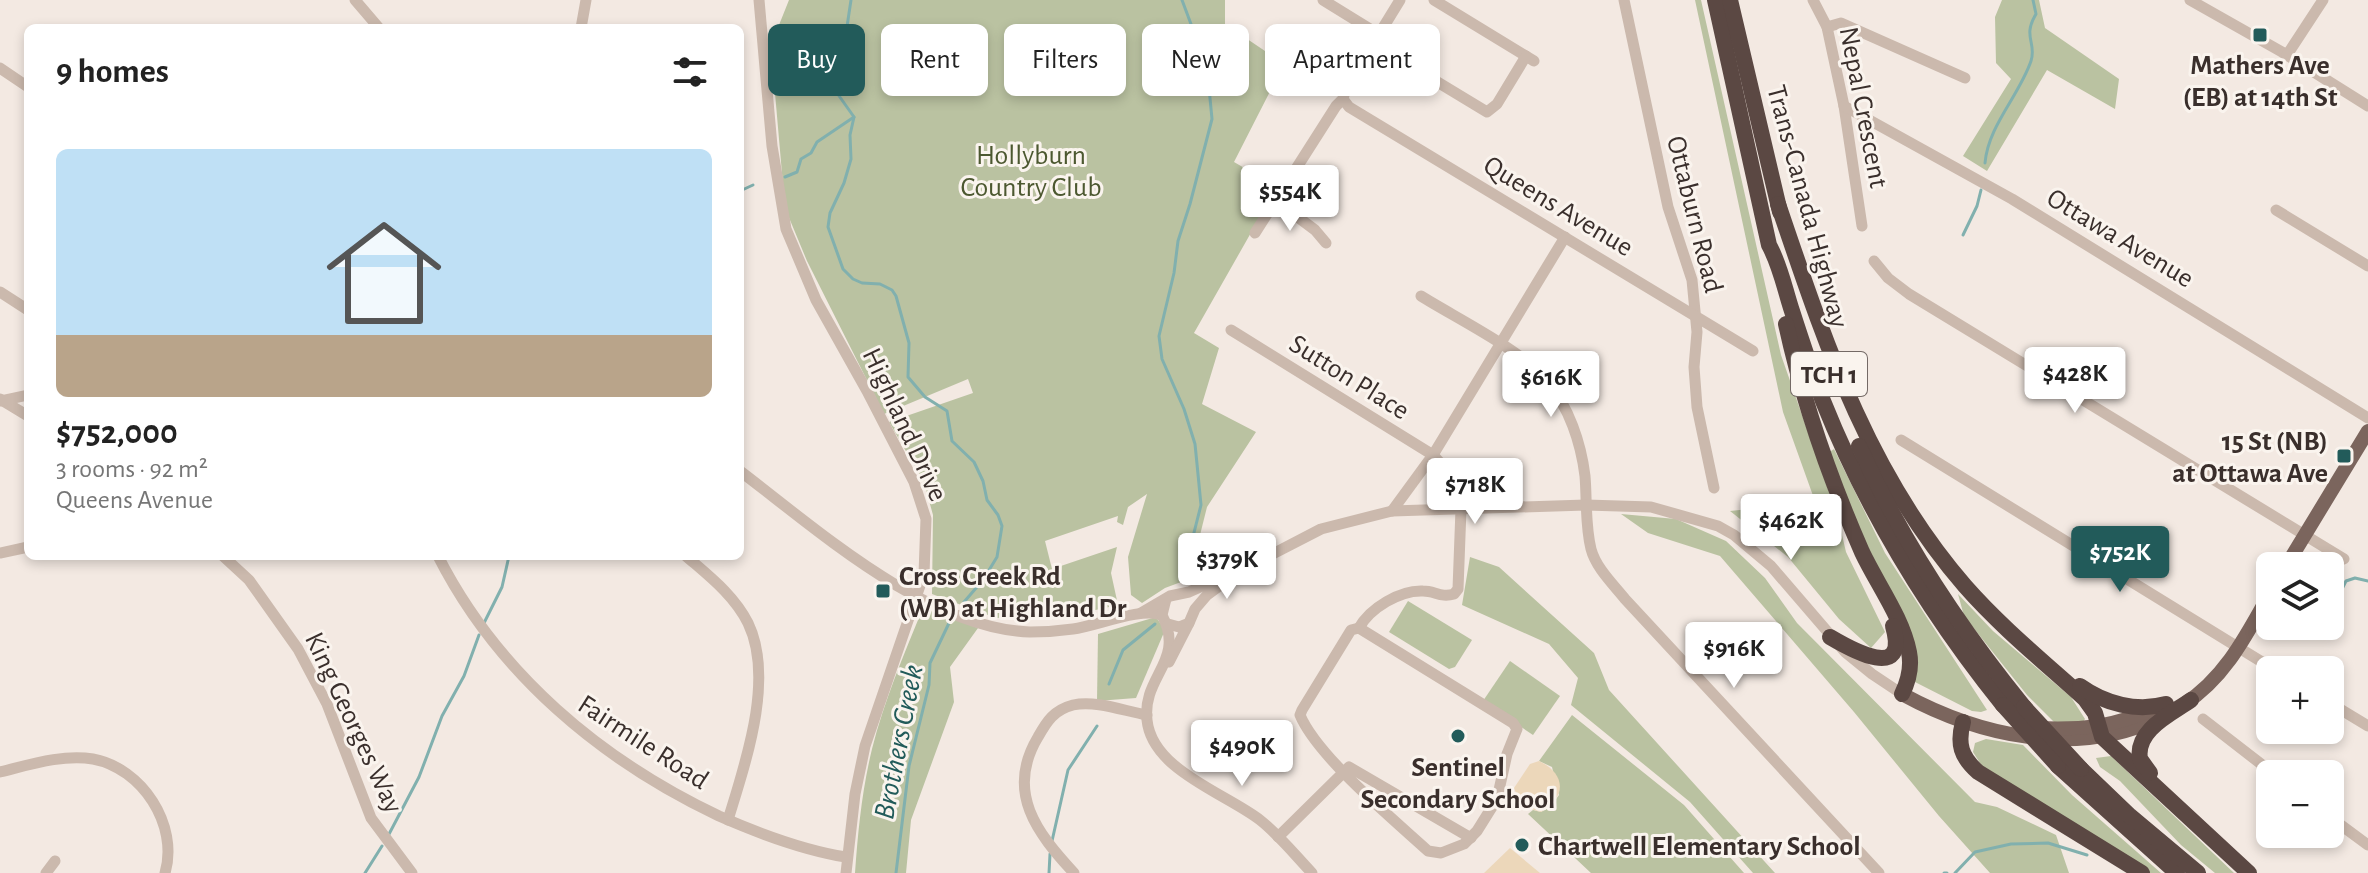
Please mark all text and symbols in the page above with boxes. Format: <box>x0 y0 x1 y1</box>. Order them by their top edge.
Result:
chip: Buy <box>768 24 865 96</box>
chip: Rent <box>881 24 988 96</box>
chip: Filters <box>1004 24 1126 96</box>
chip: New <box>1142 24 1249 96</box>
chip: Apartment <box>1265 24 1440 96</box>
street label: Nepal Crescent <box>1834 24 1892 190</box>
marker: Mathers Ave (EB) at 14th St <box>2251 26 2269 44</box>
icon: filters <box>668 50 712 94</box>
place label: Mathers Ave (EB) at 14th St <box>2183 52 2338 112</box>
text: 9 homes <box>56 55 169 89</box>
street label: Trans-Canada Highway <box>1761 82 1853 331</box>
street label: Ottaburn Road <box>1661 133 1727 296</box>
park label: Hollyburn Country Club <box>960 142 1102 202</box>
street label: Queens Avenue <box>1478 151 1638 262</box>
pin: $554K <box>1234 165 1346 233</box>
text: $554K <box>1259 178 1321 204</box>
street label: Ottawa Avenue <box>2042 184 2198 293</box>
icon: home <box>312 201 456 345</box>
street label: Sutton Place <box>1284 330 1414 425</box>
street label: Highland Drive <box>857 344 952 506</box>
pin: $428K <box>2019 347 2131 415</box>
pin: $616K <box>1495 351 1607 419</box>
road number: TCH 1 <box>1791 352 1867 396</box>
text: $428K <box>2042 360 2108 386</box>
text: $616K <box>1520 364 1582 390</box>
text: $752,000 <box>56 416 178 450</box>
place label: 15 St (NB) at Ottawa Ave <box>2172 428 2328 488</box>
marker: 15 St (NB) at Ottawa Ave <box>2335 447 2353 465</box>
text: 3 rooms · 92 m² <box>56 456 208 482</box>
pin: $718K <box>1419 458 1531 526</box>
text: $718K <box>1445 471 1505 497</box>
text: Queens Avenue <box>56 487 213 513</box>
pin: $462K <box>1735 494 1847 562</box>
text: $462K <box>1759 507 1823 533</box>
pin: $752K <box>2064 526 2176 594</box>
pin: $379K <box>1171 533 1283 601</box>
text: $752K <box>2089 539 2151 565</box>
text: $379K <box>1196 546 1258 572</box>
map controls <box>2256 552 2344 848</box>
button: layers <box>2256 552 2344 640</box>
place label: Cross Creek Rd (WB) at Highland Dr <box>899 563 1127 623</box>
marker: Cross Creek Rd (WB) at Highland Dr <box>874 582 892 600</box>
pin: $916K <box>1678 622 1790 690</box>
street label: King Georges Way <box>299 628 407 818</box>
text: $916K <box>1703 635 1765 661</box>
button: + <box>2256 656 2344 744</box>
water label: Brothers Creek <box>869 662 929 822</box>
street label: Fairmile Road <box>573 690 713 795</box>
pin: $490K <box>1186 720 1298 788</box>
marker: Sentinel Secondary School <box>1449 727 1467 745</box>
text: $490K <box>1209 733 1275 759</box>
place label: Sentinel Secondary School <box>1361 754 1555 814</box>
button: − <box>2256 760 2344 848</box>
place label: Chartwell Elementary School <box>1538 833 1861 861</box>
marker: Chartwell Elementary School <box>1513 836 1531 854</box>

